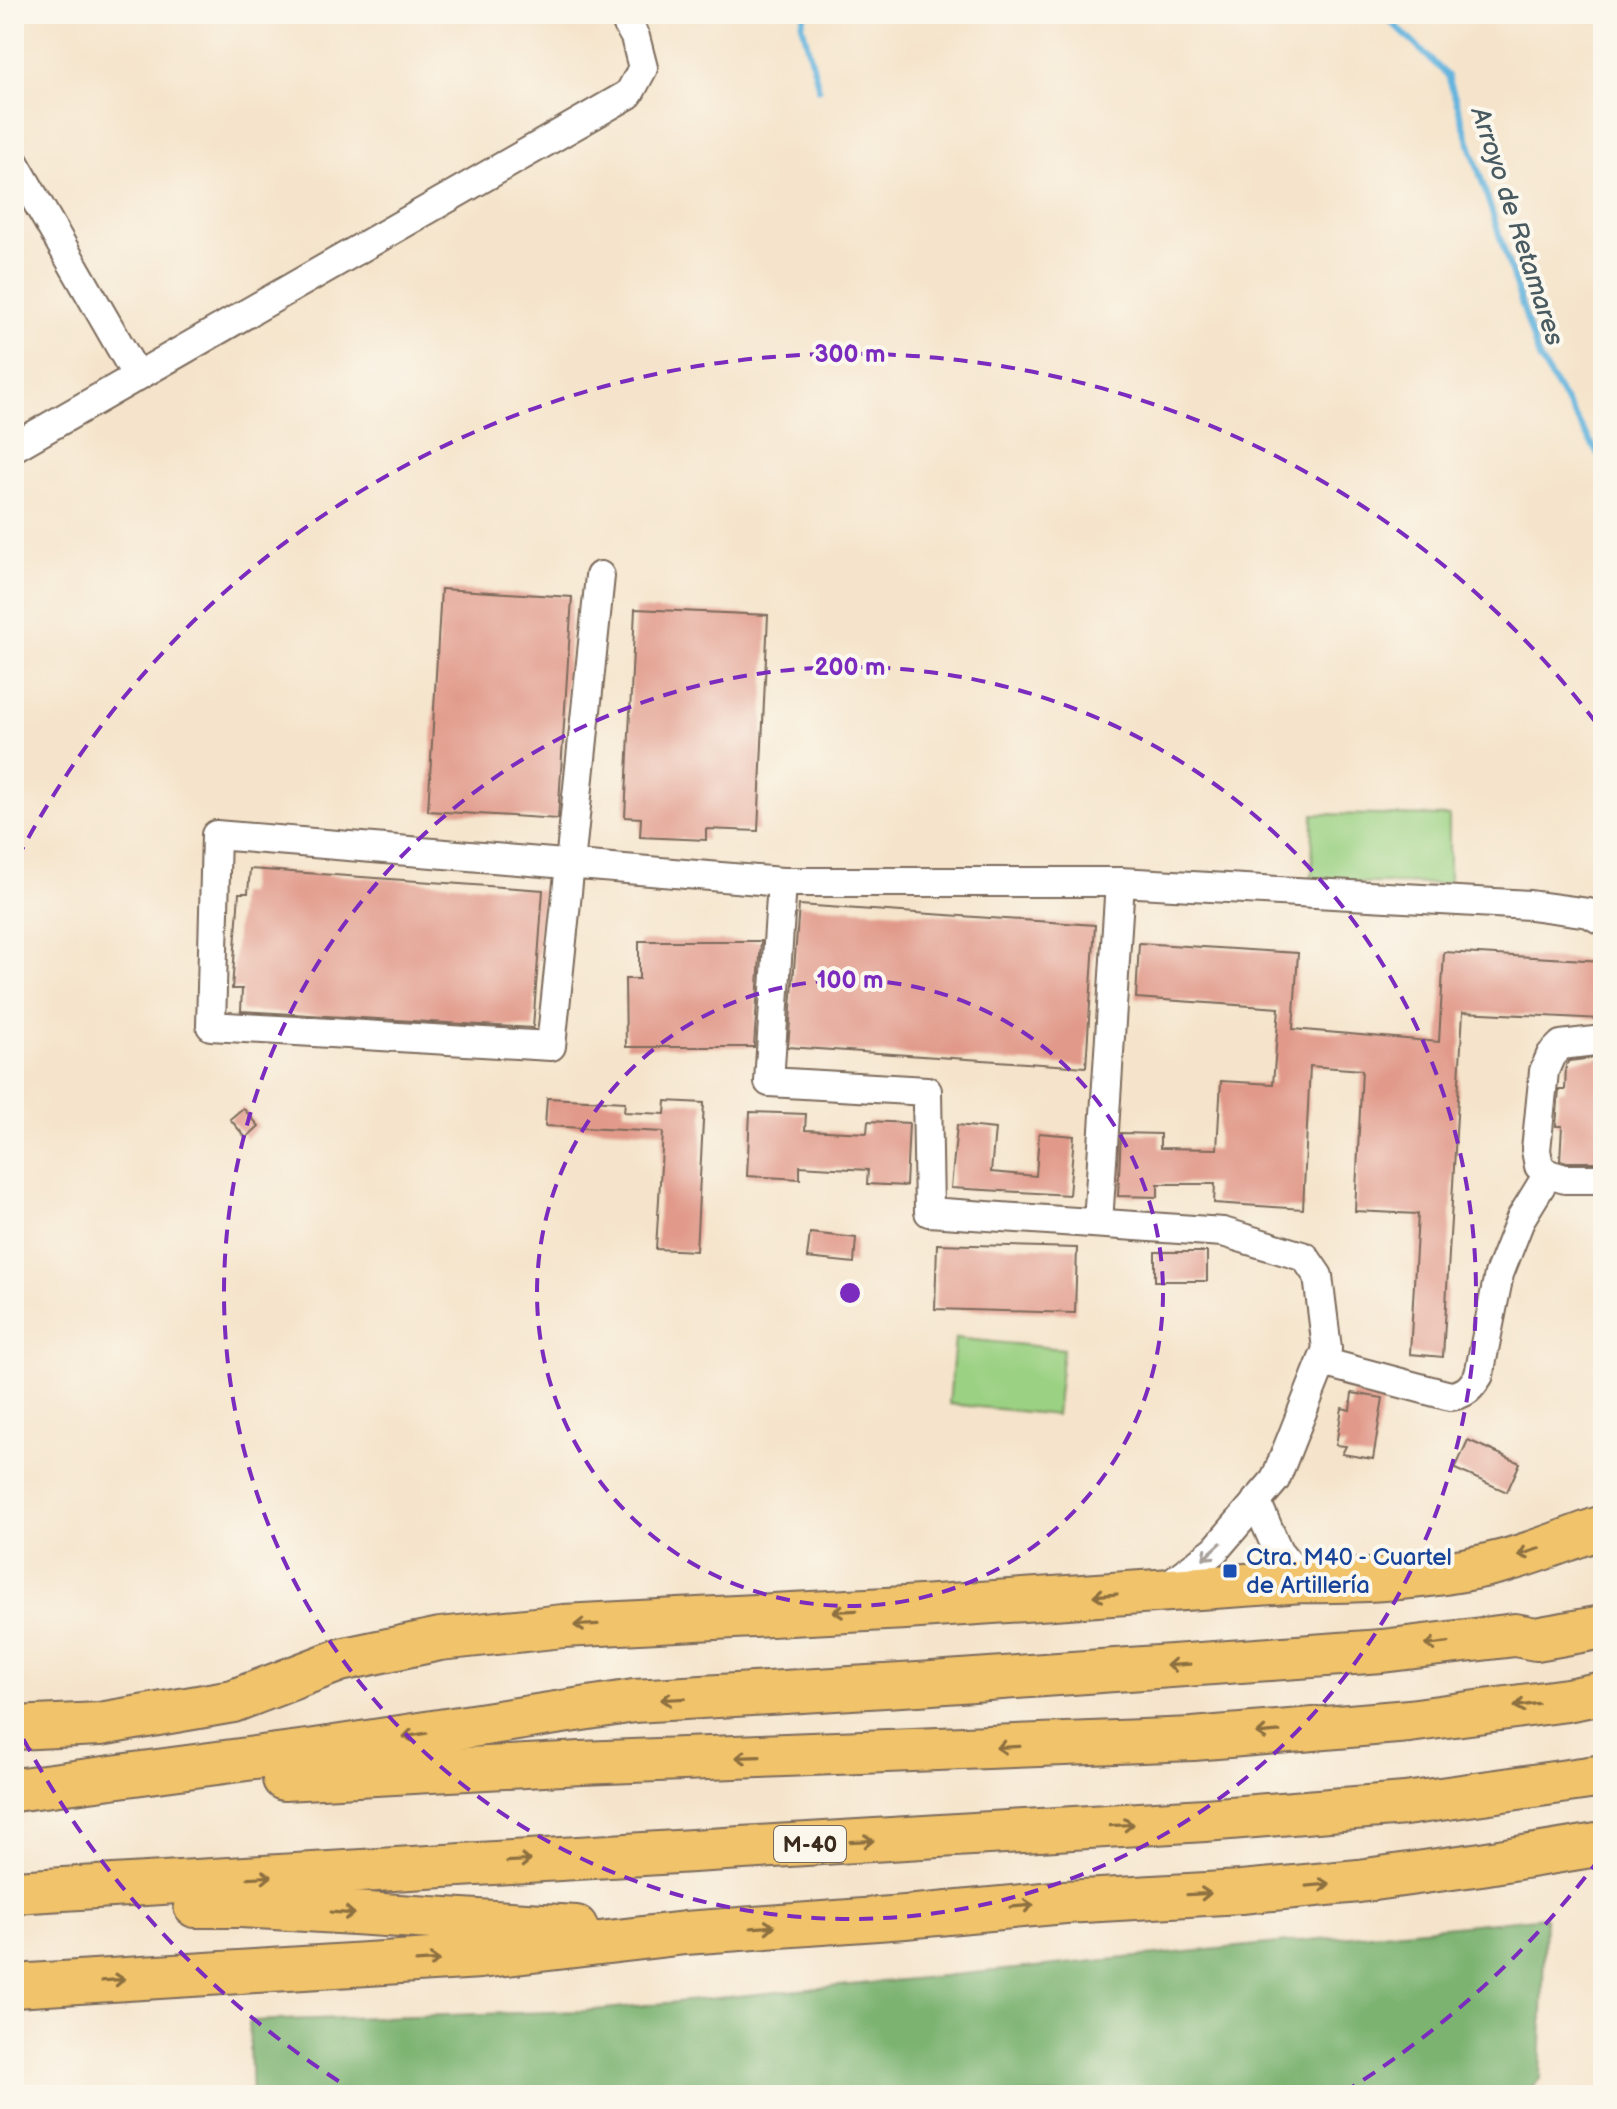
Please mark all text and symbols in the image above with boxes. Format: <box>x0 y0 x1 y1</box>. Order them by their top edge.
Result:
water label: Arroyo de Retamares <box>1463 102 1570 350</box>
text: 300 m <box>815 340 885 369</box>
text: 200 m <box>815 653 885 682</box>
text: 100 m <box>817 966 883 995</box>
centre of rings <box>836 1279 864 1307</box>
one-way arrow <box>1202 1541 1222 1560</box>
place label: Ctra. M40 - Cuartel de Artillería <box>1246 1543 1452 1600</box>
one-way arrow <box>1517 1546 1542 1561</box>
marker: Ctra. M40 - Cuartel de Artillería <box>1221 1562 1239 1580</box>
one-way arrow <box>1092 1588 1119 1603</box>
one-way arrow <box>832 1604 859 1619</box>
one-way arrow <box>573 1618 600 1633</box>
one-way arrow <box>1424 1637 1451 1652</box>
one-way arrow <box>1165 1658 1192 1673</box>
one-way arrow <box>660 1692 687 1707</box>
one-way arrow <box>1514 1698 1539 1713</box>
one-way arrow <box>1255 1726 1282 1741</box>
one-way arrow <box>403 1728 428 1743</box>
one-way arrow <box>995 1740 1022 1755</box>
one-way arrow <box>735 1750 762 1765</box>
one-way arrow <box>1108 1817 1135 1832</box>
road number: M-40 <box>774 1826 846 1862</box>
one-way arrow <box>848 1833 875 1848</box>
one-way arrow <box>505 1853 532 1868</box>
one-way arrow <box>246 1869 273 1884</box>
one-way arrow <box>1305 1877 1331 1892</box>
one-way arrow <box>1185 1887 1211 1902</box>
one-way arrow <box>1008 1898 1035 1913</box>
one-way arrow <box>329 1906 356 1921</box>
one-way arrow <box>749 1920 776 1935</box>
one-way arrow <box>414 1953 441 1968</box>
one-way arrow <box>99 1972 126 1987</box>

